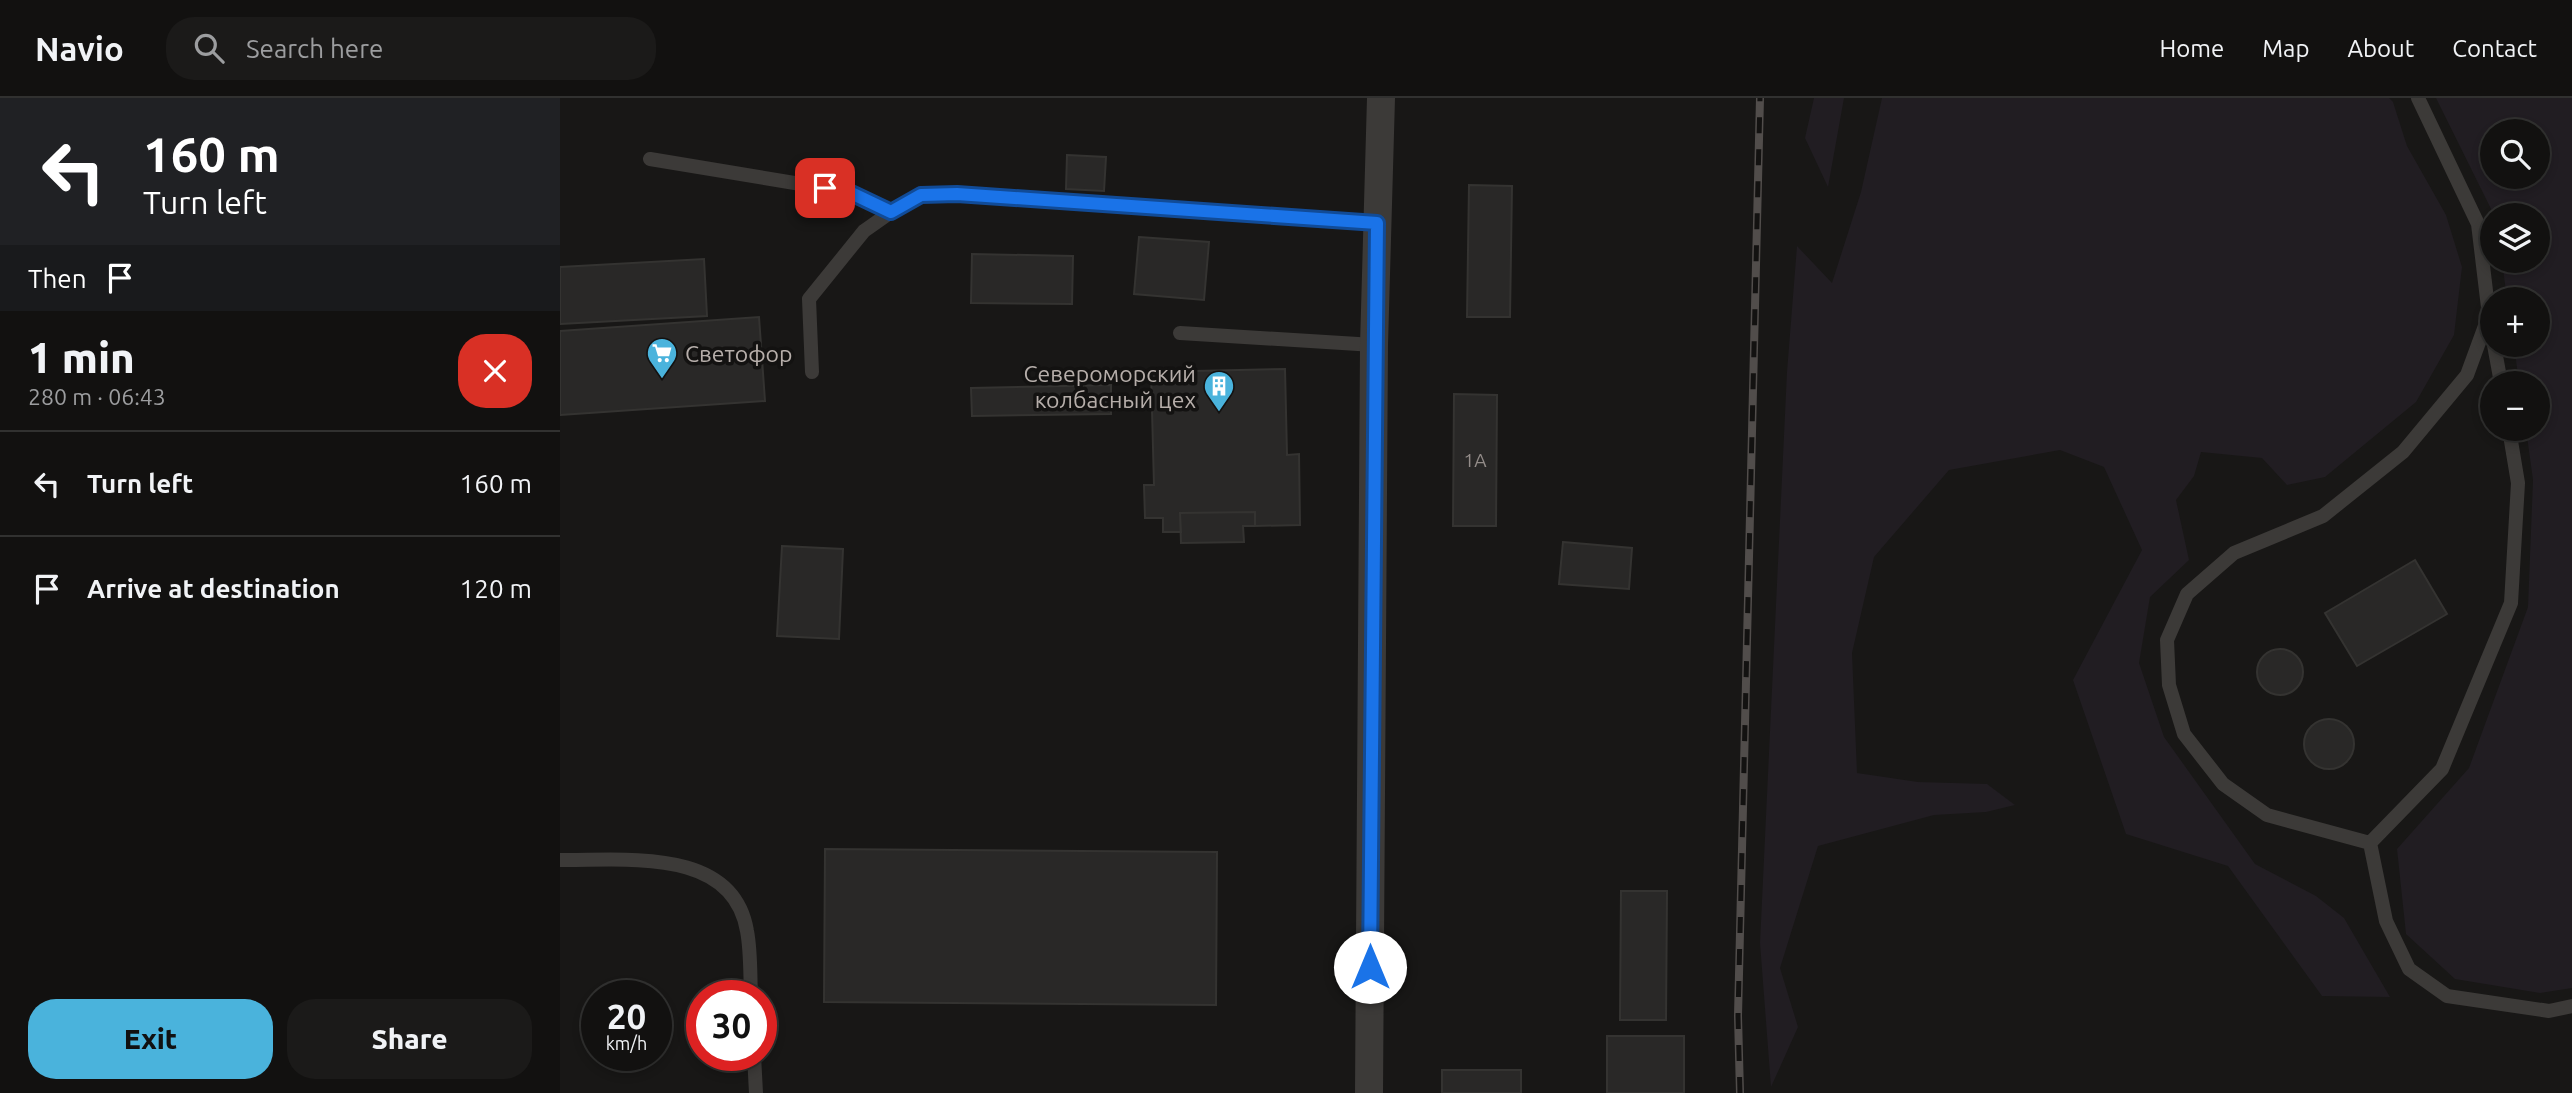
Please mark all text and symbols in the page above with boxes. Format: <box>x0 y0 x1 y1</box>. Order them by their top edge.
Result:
search box <box>166 17 656 80</box>
icon: search <box>190 29 228 67</box>
text: Navio <box>35 30 124 67</box>
text: Search here <box>246 34 383 63</box>
text: Home <box>2159 35 2224 62</box>
text: Map <box>2262 35 2309 62</box>
text: About <box>2347 35 2414 62</box>
text: Contact <box>2452 35 2537 62</box>
map controls <box>2480 119 2550 441</box>
button: search <box>2480 119 2550 189</box>
icon: left <box>28 126 119 217</box>
text: 160 m <box>143 126 280 181</box>
pin <box>795 158 855 218</box>
icon: arrive <box>806 169 844 207</box>
text: Turn left <box>143 184 267 220</box>
button: layers <box>2480 203 2550 273</box>
icon: arrive <box>101 259 139 297</box>
text: Then <box>28 264 87 293</box>
button: + <box>2480 287 2550 357</box>
text: 1 min <box>28 334 135 381</box>
button: close <box>458 334 532 408</box>
supermarket icon: Светофор <box>645 336 679 380</box>
place label: Светофор <box>685 341 793 366</box>
place label: Североморский колбасный цех <box>1023 361 1196 412</box>
building icon: Североморский колбасный цех <box>1202 369 1236 413</box>
button: − <box>2480 371 2550 441</box>
text: 280 m · 06:43 <box>28 384 166 409</box>
house number: 1А <box>1463 449 1487 471</box>
icon: left <box>28 465 66 503</box>
text: Turn left <box>87 469 193 498</box>
text: 160 m <box>460 469 532 498</box>
icon: arrive <box>28 570 66 608</box>
text: Arrive at destination <box>87 574 340 603</box>
text: 120 m <box>460 574 532 603</box>
position arrow <box>1333 930 1407 1004</box>
speed limit sign: 30 <box>686 980 777 1071</box>
text: 20 <box>607 996 646 1036</box>
button: Exit <box>28 999 273 1079</box>
button: Share <box>287 999 532 1079</box>
text: km/h <box>606 1033 647 1053</box>

